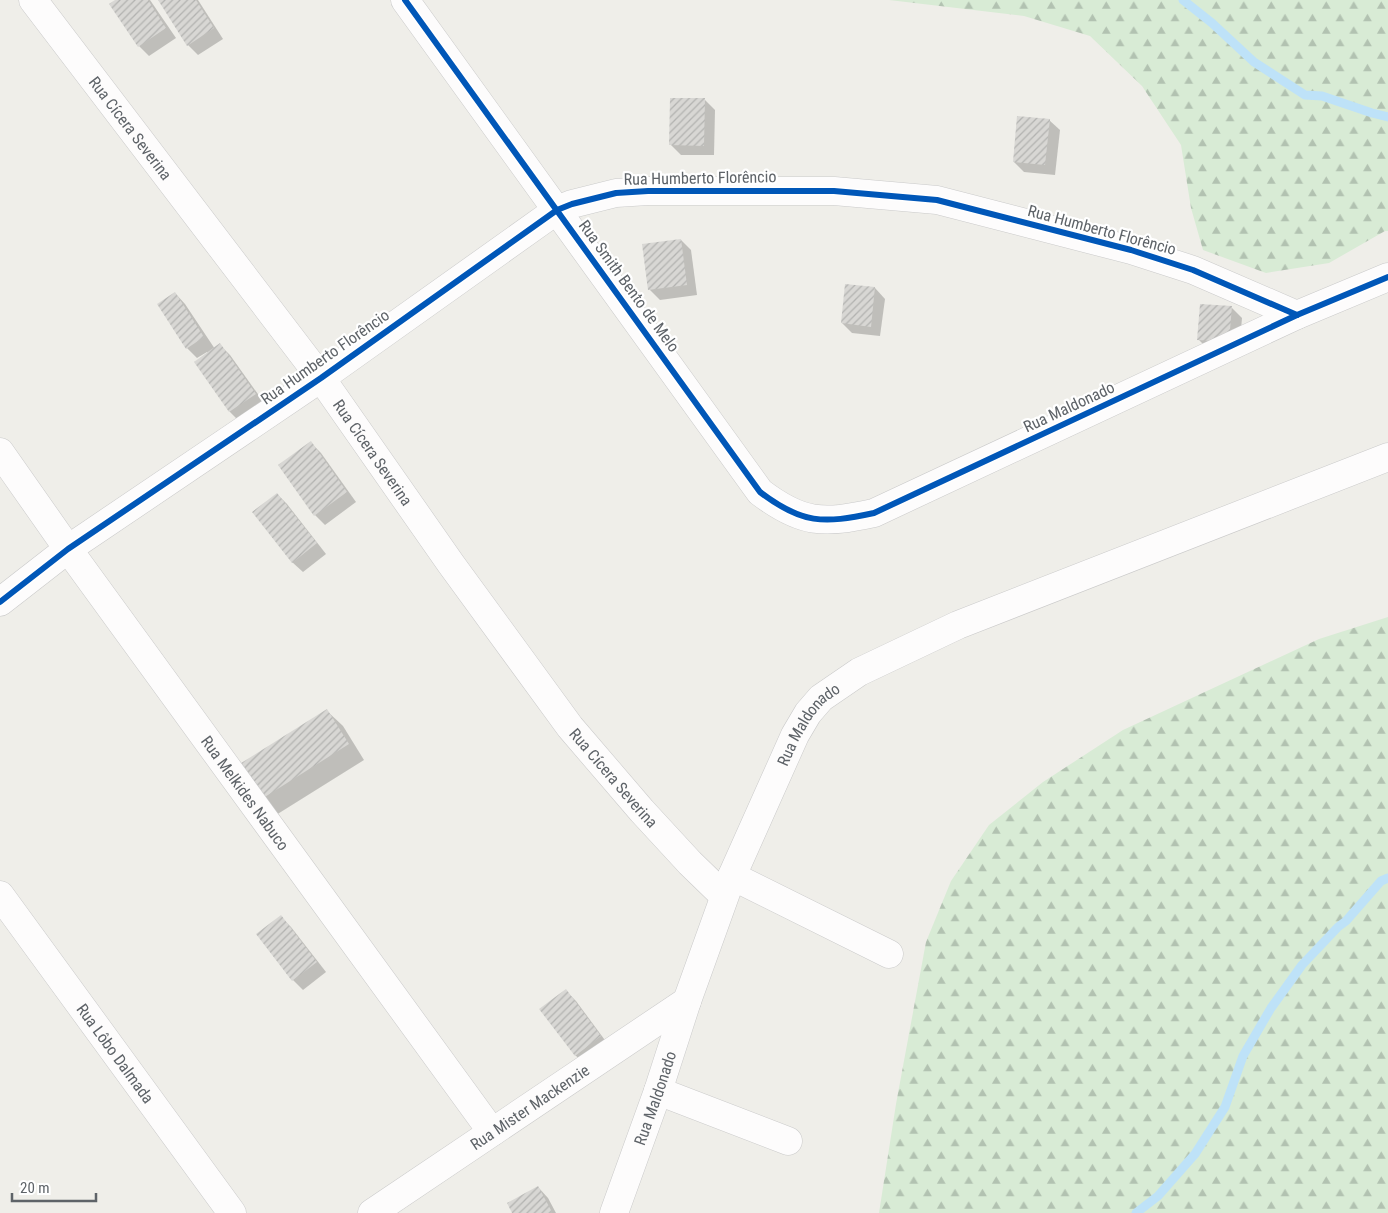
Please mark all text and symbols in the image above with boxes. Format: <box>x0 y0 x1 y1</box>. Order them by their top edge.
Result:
street label: Rua Cícera Severina <box>85 73 176 184</box>
street label: Rua Humberto Florêncio <box>624 167 776 189</box>
street label: Rua Humberto Florêncio <box>1026 201 1178 259</box>
street label: Rua Smith Bento de Melo <box>575 216 683 356</box>
street label: Rua Humberto Florêncio <box>257 305 393 409</box>
street label: Rua Maldonado <box>1020 378 1118 436</box>
street label: Rua Cícera Severina <box>329 396 417 509</box>
street label: Rua Maldonado <box>773 679 843 769</box>
street label: Rua Cícera Severina <box>566 724 662 831</box>
street label: Rua Melkides Nabuco <box>197 732 293 854</box>
street label: Rua Lôbo Dalmada <box>73 1000 158 1107</box>
street label: Rua Maldonado <box>630 1049 680 1148</box>
street label: Rua Mister Mackenzie <box>467 1060 593 1154</box>
scale bar <box>12 1170 96 1202</box>
text: 20 m <box>20 1179 50 1197</box>

